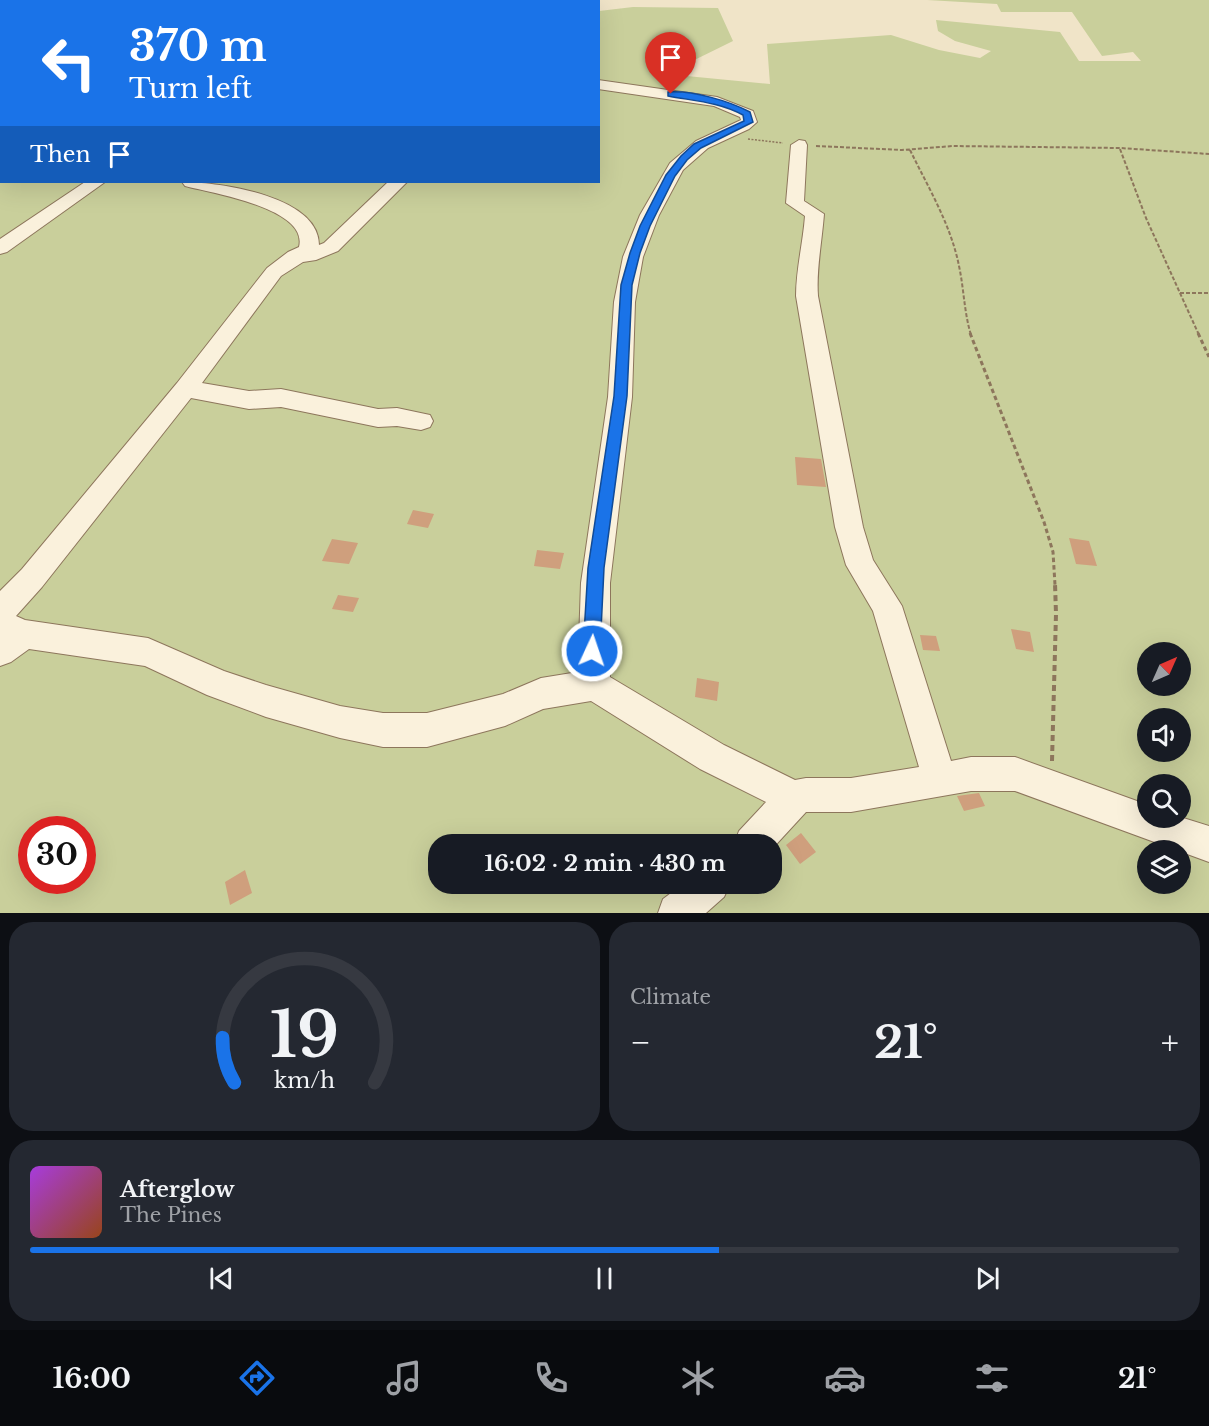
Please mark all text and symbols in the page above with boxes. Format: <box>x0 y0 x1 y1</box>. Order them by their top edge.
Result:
text: 370 m <box>129 20 267 72</box>
icon: left <box>30 24 108 102</box>
pin <box>645 32 696 94</box>
icon: arrive <box>654 41 687 74</box>
text: Turn left <box>129 72 252 105</box>
icon: arrive <box>103 138 136 171</box>
text: Then <box>30 141 91 168</box>
position arrow <box>560 619 624 683</box>
north arrow <box>1137 642 1191 696</box>
map controls <box>1137 642 1191 894</box>
button: sound <box>1137 708 1191 762</box>
button: search <box>1137 774 1191 828</box>
speed limit sign: 30 <box>18 816 96 894</box>
button: layers <box>1137 840 1191 894</box>
text: 16:02 · 2 min · 430 m <box>484 850 726 877</box>
text: Climate <box>630 985 711 1009</box>
text: 19 <box>270 996 339 1074</box>
text: 21° <box>874 1014 938 1070</box>
text: − <box>630 1022 651 1063</box>
text: + <box>1161 1022 1179 1063</box>
text: km/h <box>274 1068 335 1095</box>
text: Afterglow <box>120 1176 235 1203</box>
text: The Pines <box>120 1203 222 1227</box>
icon: previous <box>205 1262 238 1295</box>
icon: pause <box>588 1262 621 1295</box>
icon: next <box>971 1262 1004 1295</box>
icon: directions <box>236 1357 278 1399</box>
icon: music <box>383 1357 425 1399</box>
icon: phone <box>530 1357 572 1399</box>
icon: climate <box>677 1357 719 1399</box>
icon: car <box>824 1357 866 1399</box>
icon: filters <box>971 1357 1013 1399</box>
text: 16:00 <box>53 1362 131 1395</box>
text: 21° <box>1118 1362 1156 1395</box>

